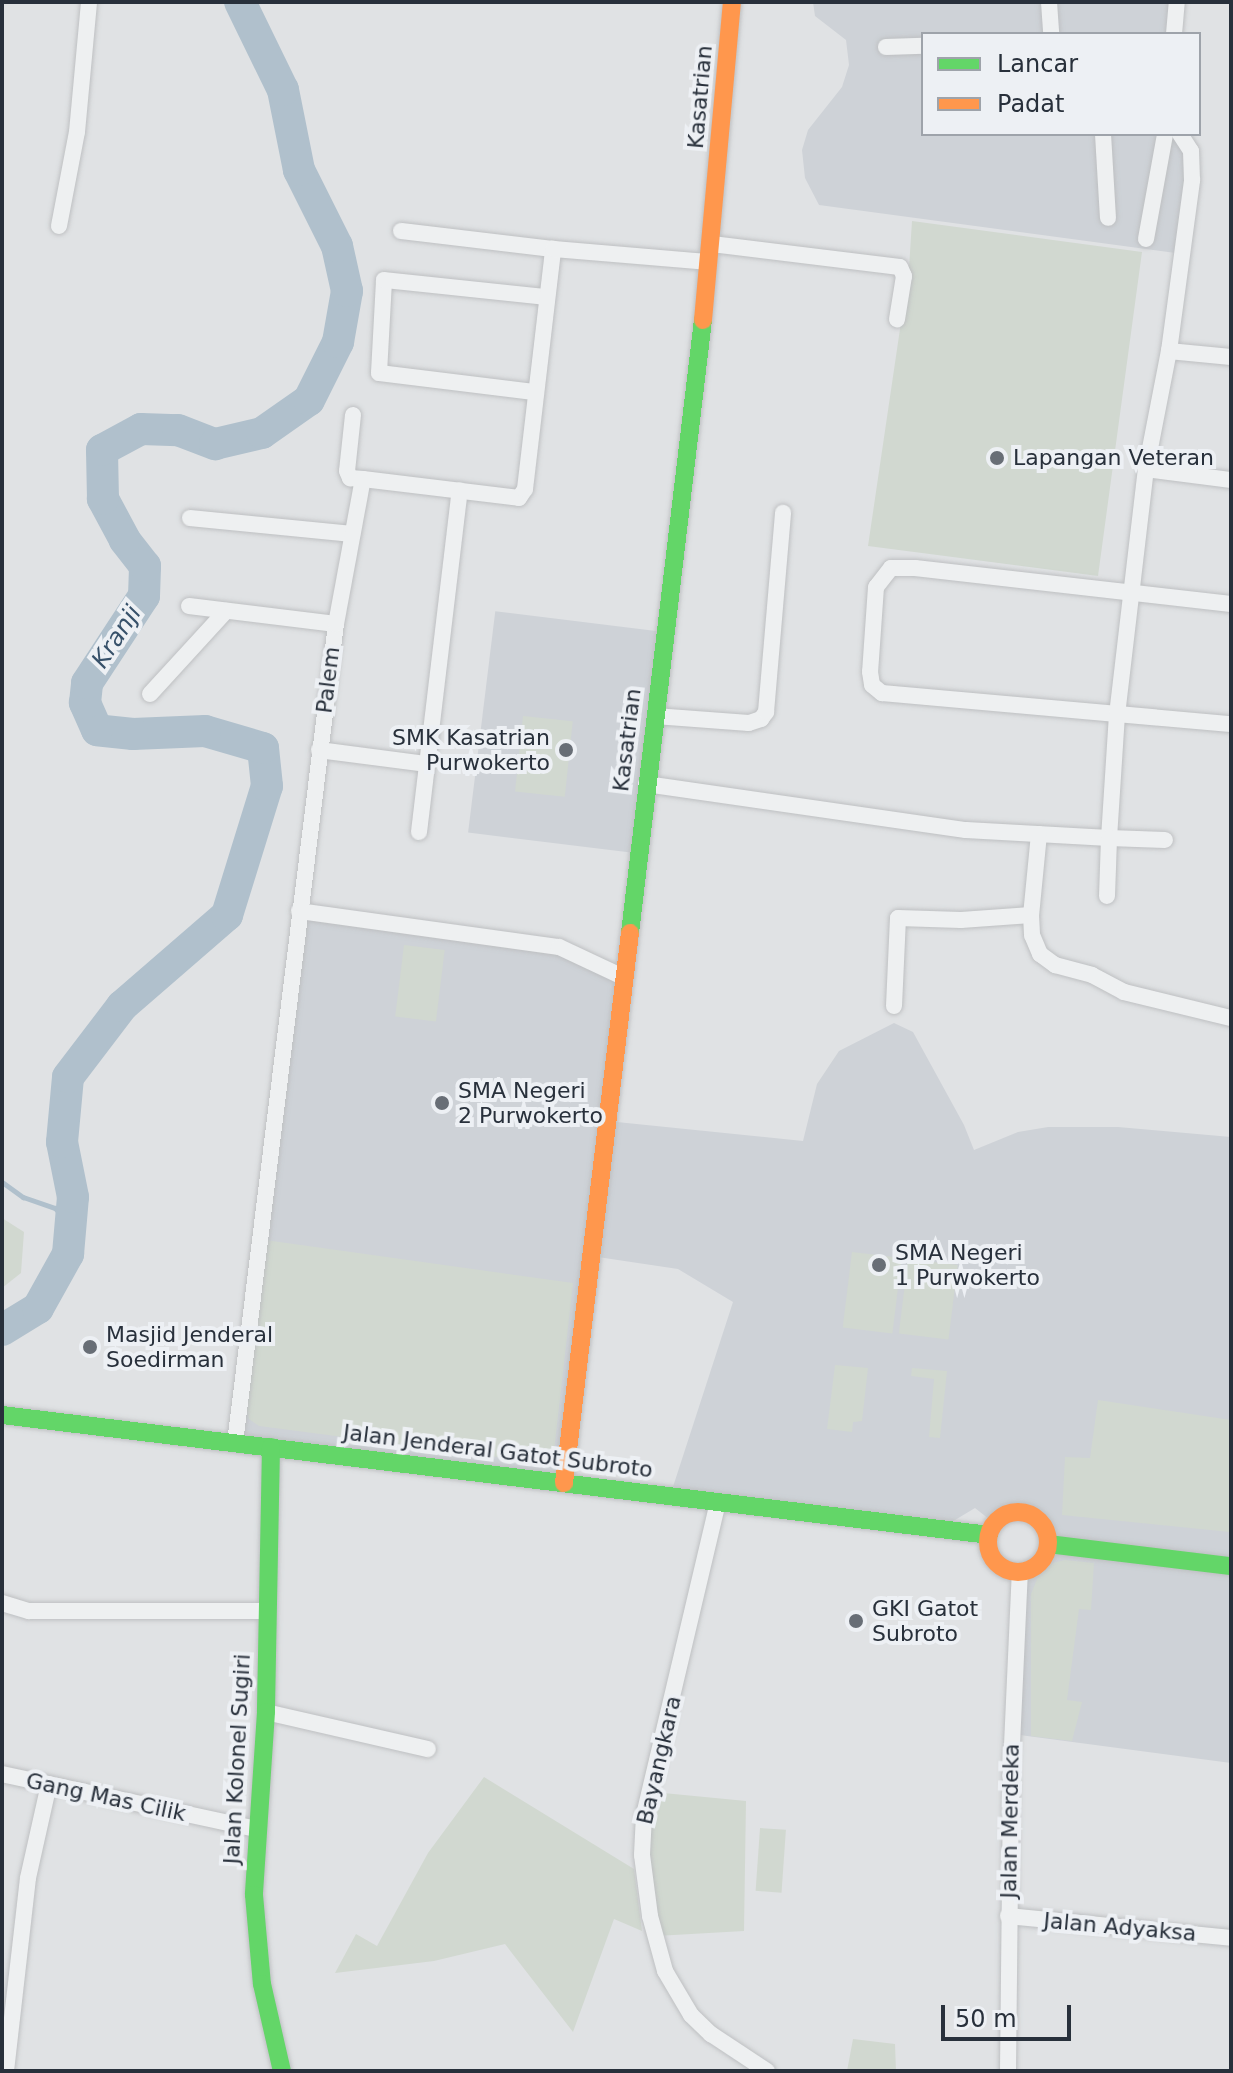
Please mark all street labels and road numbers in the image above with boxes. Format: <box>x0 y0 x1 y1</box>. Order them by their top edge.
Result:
street label: Kasatrian <box>682 44 718 150</box>
street label: Palem <box>311 645 345 715</box>
street label: Kasatrian <box>608 687 646 793</box>
street label: Jalan Jenderal Gatot Subroto <box>342 1419 654 1483</box>
street label: Jalan Kolonel Sugiri <box>218 1653 256 1865</box>
street label: Bayangkara <box>631 1693 687 1827</box>
street label: Jalan Merdeka <box>995 1743 1025 1899</box>
street label: Gang Mas Cilik <box>24 1767 188 1827</box>
street label: Jalan Adyaksa <box>1042 1907 1198 1947</box>

